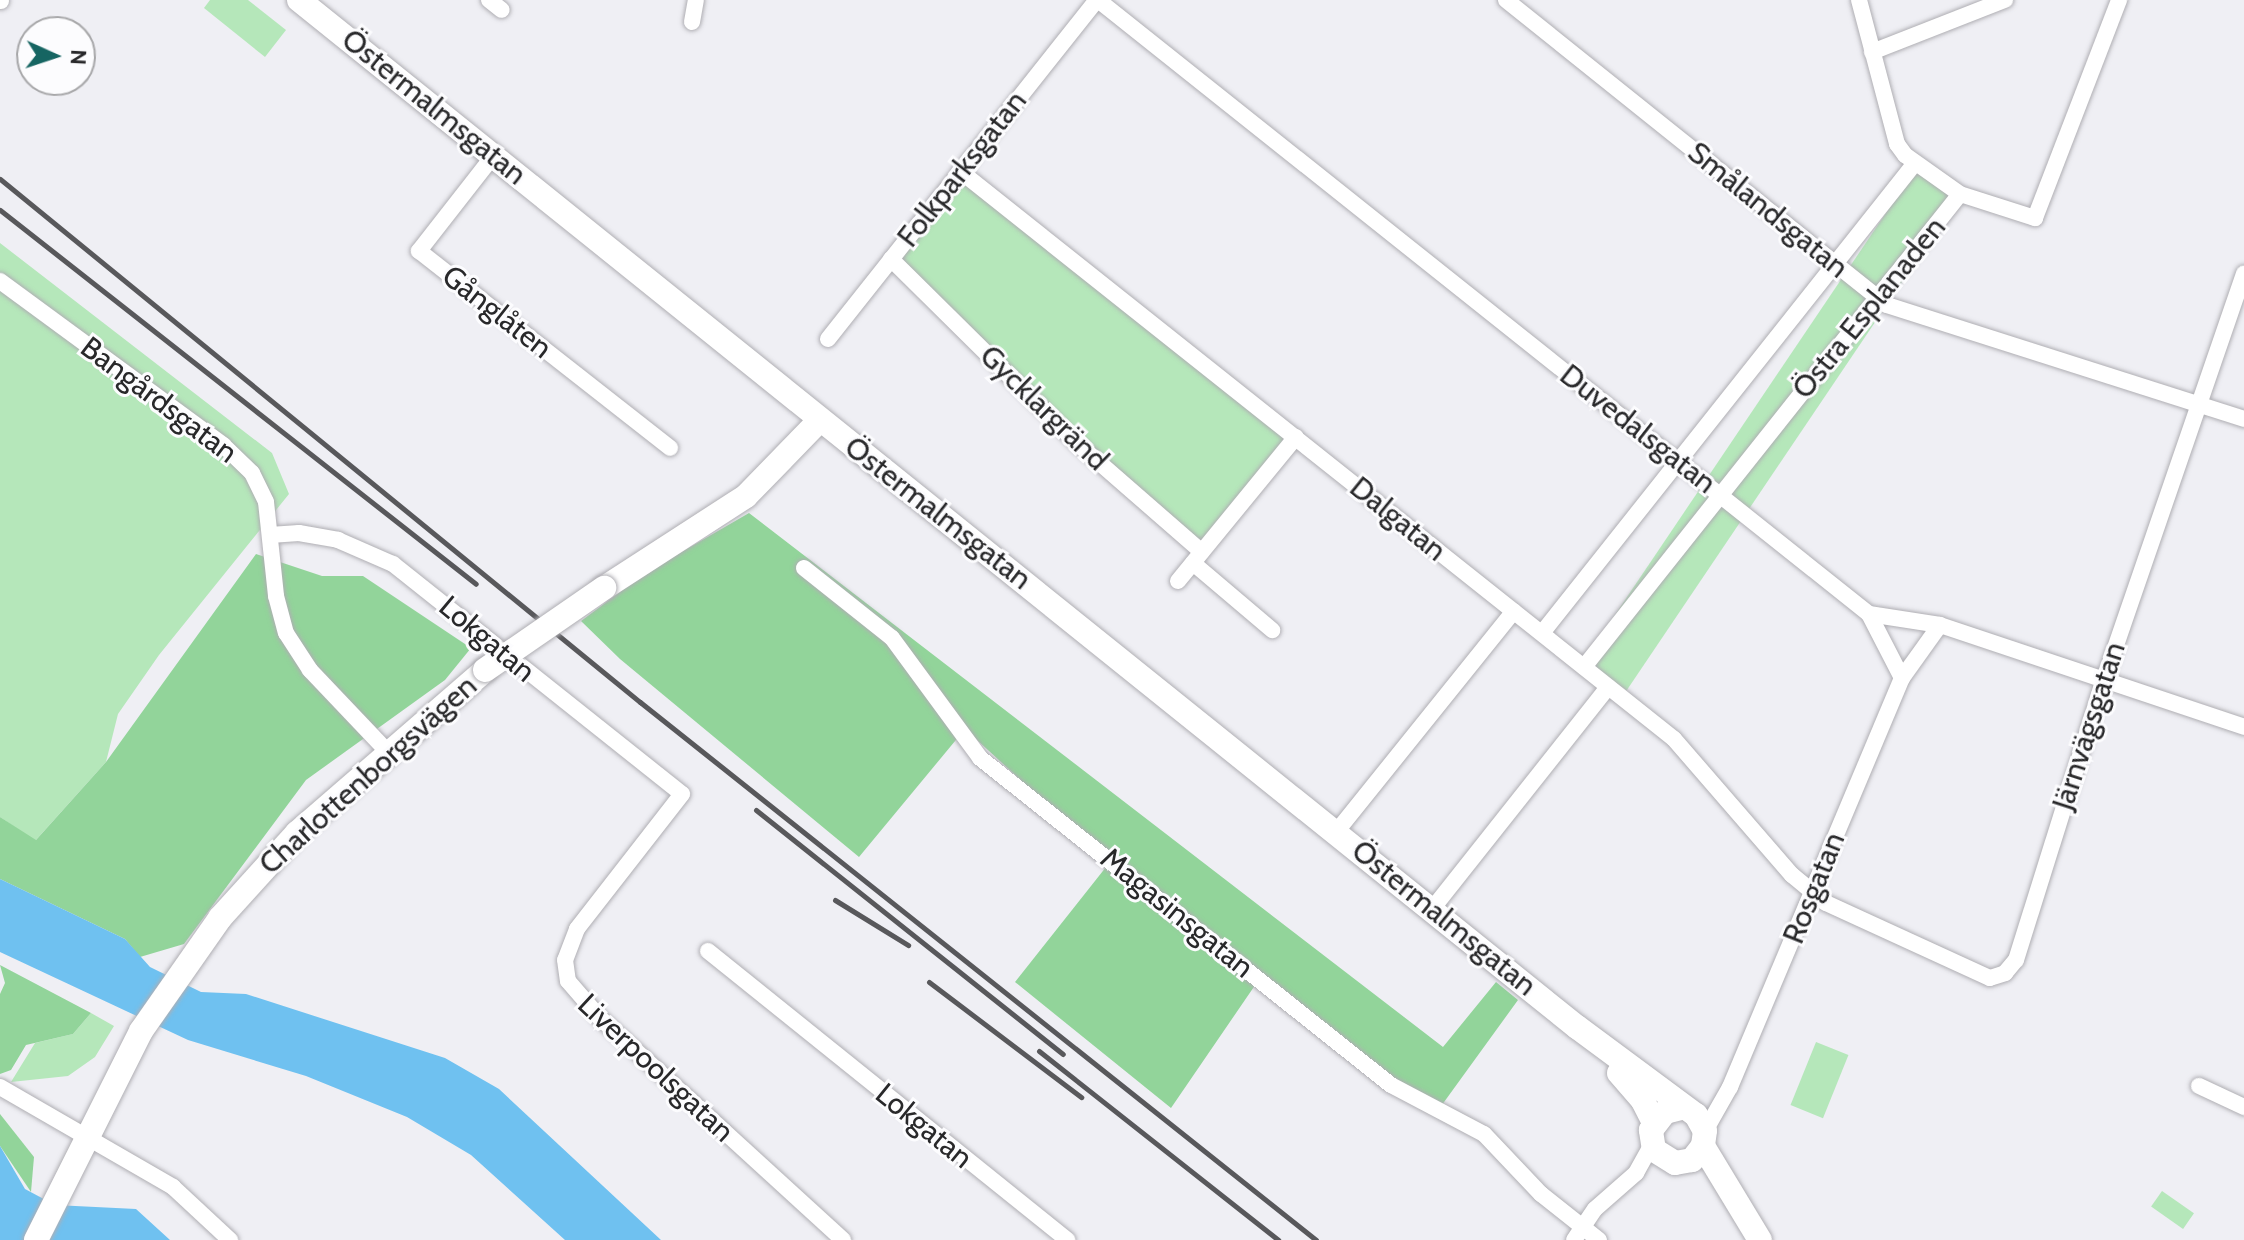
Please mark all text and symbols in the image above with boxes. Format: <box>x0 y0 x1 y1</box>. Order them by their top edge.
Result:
north arrow <box>16 16 96 96</box>
street label: Östermalmsgatan <box>334 22 534 192</box>
text: N <box>65 49 92 66</box>
street label: Folkparksgatan <box>890 84 1034 254</box>
street label: Smålandsgatan <box>1681 134 1855 286</box>
street label: Östra Esplanaden <box>1785 210 1953 406</box>
street label: Gånglåten <box>435 258 559 366</box>
street label: Bangårdsgatan <box>74 329 244 471</box>
street label: Gycklargränd <box>972 338 1116 478</box>
street label: Duvedalsgatan <box>1553 357 1723 501</box>
street label: Östermalmsgatan <box>837 429 1039 597</box>
street label: Dalgatan <box>1343 469 1453 569</box>
street label: Lokgatan <box>432 588 542 690</box>
street label: Järnvägsgatan <box>2045 638 2133 814</box>
street label: Charlottenborgsvägen <box>252 668 484 882</box>
street label: Rosgatan <box>1775 827 1853 949</box>
street label: Östermalmsgatan <box>1344 833 1544 1003</box>
street label: Magasinsgatan <box>1093 840 1261 986</box>
street label: Liverpoolsgatan <box>570 987 742 1149</box>
street label: Lokgatan <box>868 1076 980 1176</box>

